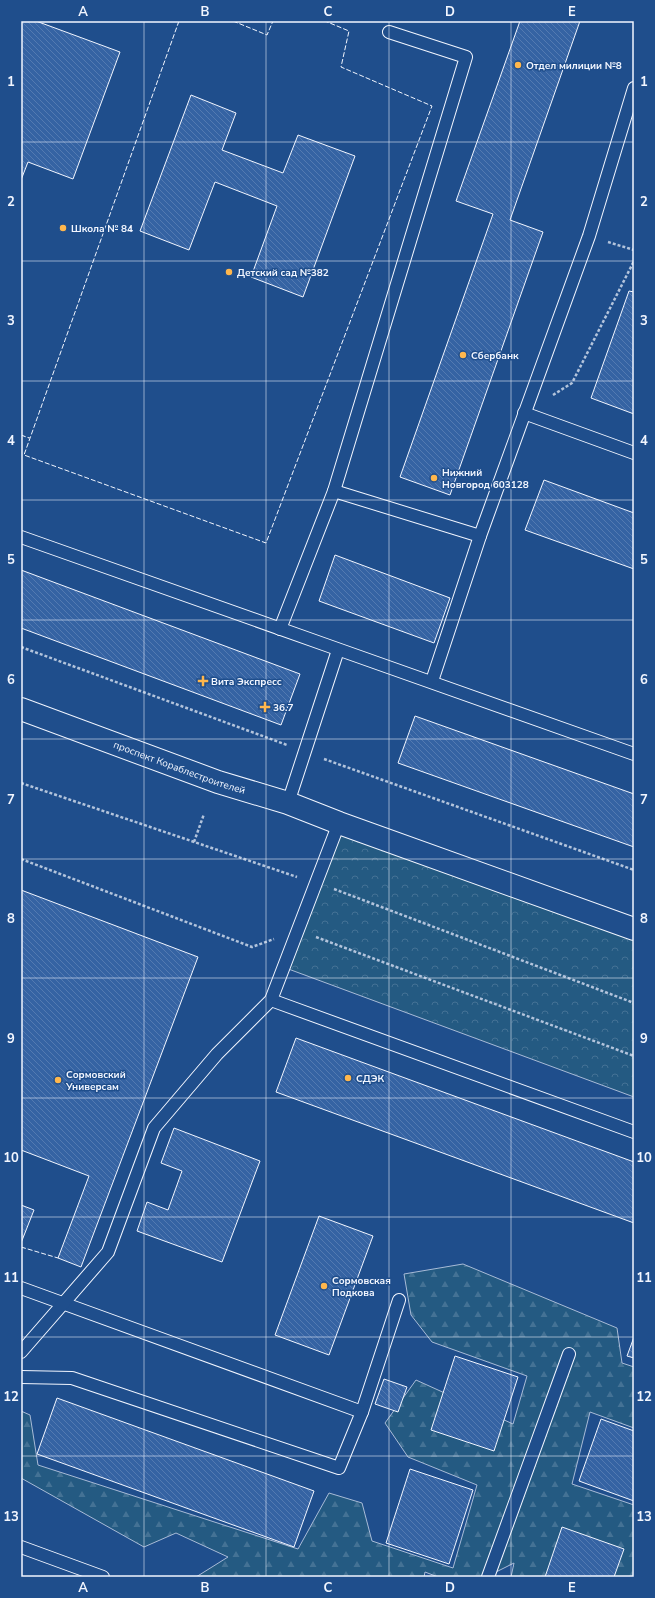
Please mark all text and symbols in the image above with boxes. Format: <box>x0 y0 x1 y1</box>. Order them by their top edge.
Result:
text: A <box>78 3 88 21</box>
text: B <box>201 3 210 21</box>
text: C <box>324 3 333 21</box>
text: D <box>445 3 455 21</box>
text: E <box>568 3 576 21</box>
place label: Отдел милиции №8 <box>526 59 622 73</box>
marker: Отдел милиции №8 <box>513 60 523 70</box>
text: 1 <box>7 73 15 91</box>
text: 1 <box>640 73 648 91</box>
text: 2 <box>7 193 15 211</box>
text: 2 <box>640 193 648 211</box>
place label: Школа № 84 <box>71 222 133 236</box>
marker: Школа № 84 <box>58 223 68 233</box>
place label: Детский сад №382 <box>237 266 329 280</box>
marker: Детский сад №382 <box>224 267 234 277</box>
text: 3 <box>7 312 15 330</box>
text: 3 <box>640 312 648 330</box>
place label: Сбербанк <box>471 349 519 363</box>
marker: Сбербанк <box>458 350 468 360</box>
text: 4 <box>7 432 15 450</box>
text: 4 <box>640 432 648 450</box>
place label: Нижний Новгород 603128 <box>442 466 529 492</box>
marker: Нижний Новгород 603128 <box>429 473 439 483</box>
text: 5 <box>7 551 15 569</box>
text: 5 <box>640 551 648 569</box>
text: 6 <box>7 671 15 689</box>
text: 6 <box>640 671 648 689</box>
place label: Вита Экспресс <box>211 675 282 689</box>
marker: Вита Экспресс <box>198 676 208 686</box>
place label: 36.7 <box>273 701 293 715</box>
marker: 36.7 <box>260 702 270 712</box>
street label: проспект Кораблестроителей <box>111 738 247 798</box>
text: 7 <box>7 791 15 809</box>
text: 7 <box>640 791 648 809</box>
text: 8 <box>7 910 15 928</box>
text: 8 <box>640 910 648 928</box>
text: 9 <box>7 1030 15 1048</box>
text: 9 <box>640 1030 648 1048</box>
place label: Сормовский Универсам <box>65 1068 126 1094</box>
place label: СДЭК <box>356 1072 385 1086</box>
marker: СДЭК <box>343 1073 353 1083</box>
marker: Сормовский Универсам <box>53 1075 63 1085</box>
text: 10 <box>3 1149 19 1167</box>
text: 10 <box>636 1149 652 1167</box>
text: 11 <box>3 1269 19 1287</box>
text: 11 <box>636 1269 652 1287</box>
place label: Сормовская Подкова <box>332 1274 391 1300</box>
marker: Сормовская Подкова <box>319 1281 329 1291</box>
text: 12 <box>3 1388 19 1406</box>
text: 12 <box>636 1388 652 1406</box>
text: 13 <box>3 1508 19 1526</box>
text: 13 <box>636 1508 652 1526</box>
text: A <box>78 1579 88 1597</box>
text: B <box>201 1579 210 1597</box>
text: C <box>324 1579 333 1597</box>
text: D <box>445 1579 455 1597</box>
text: E <box>568 1579 576 1597</box>

